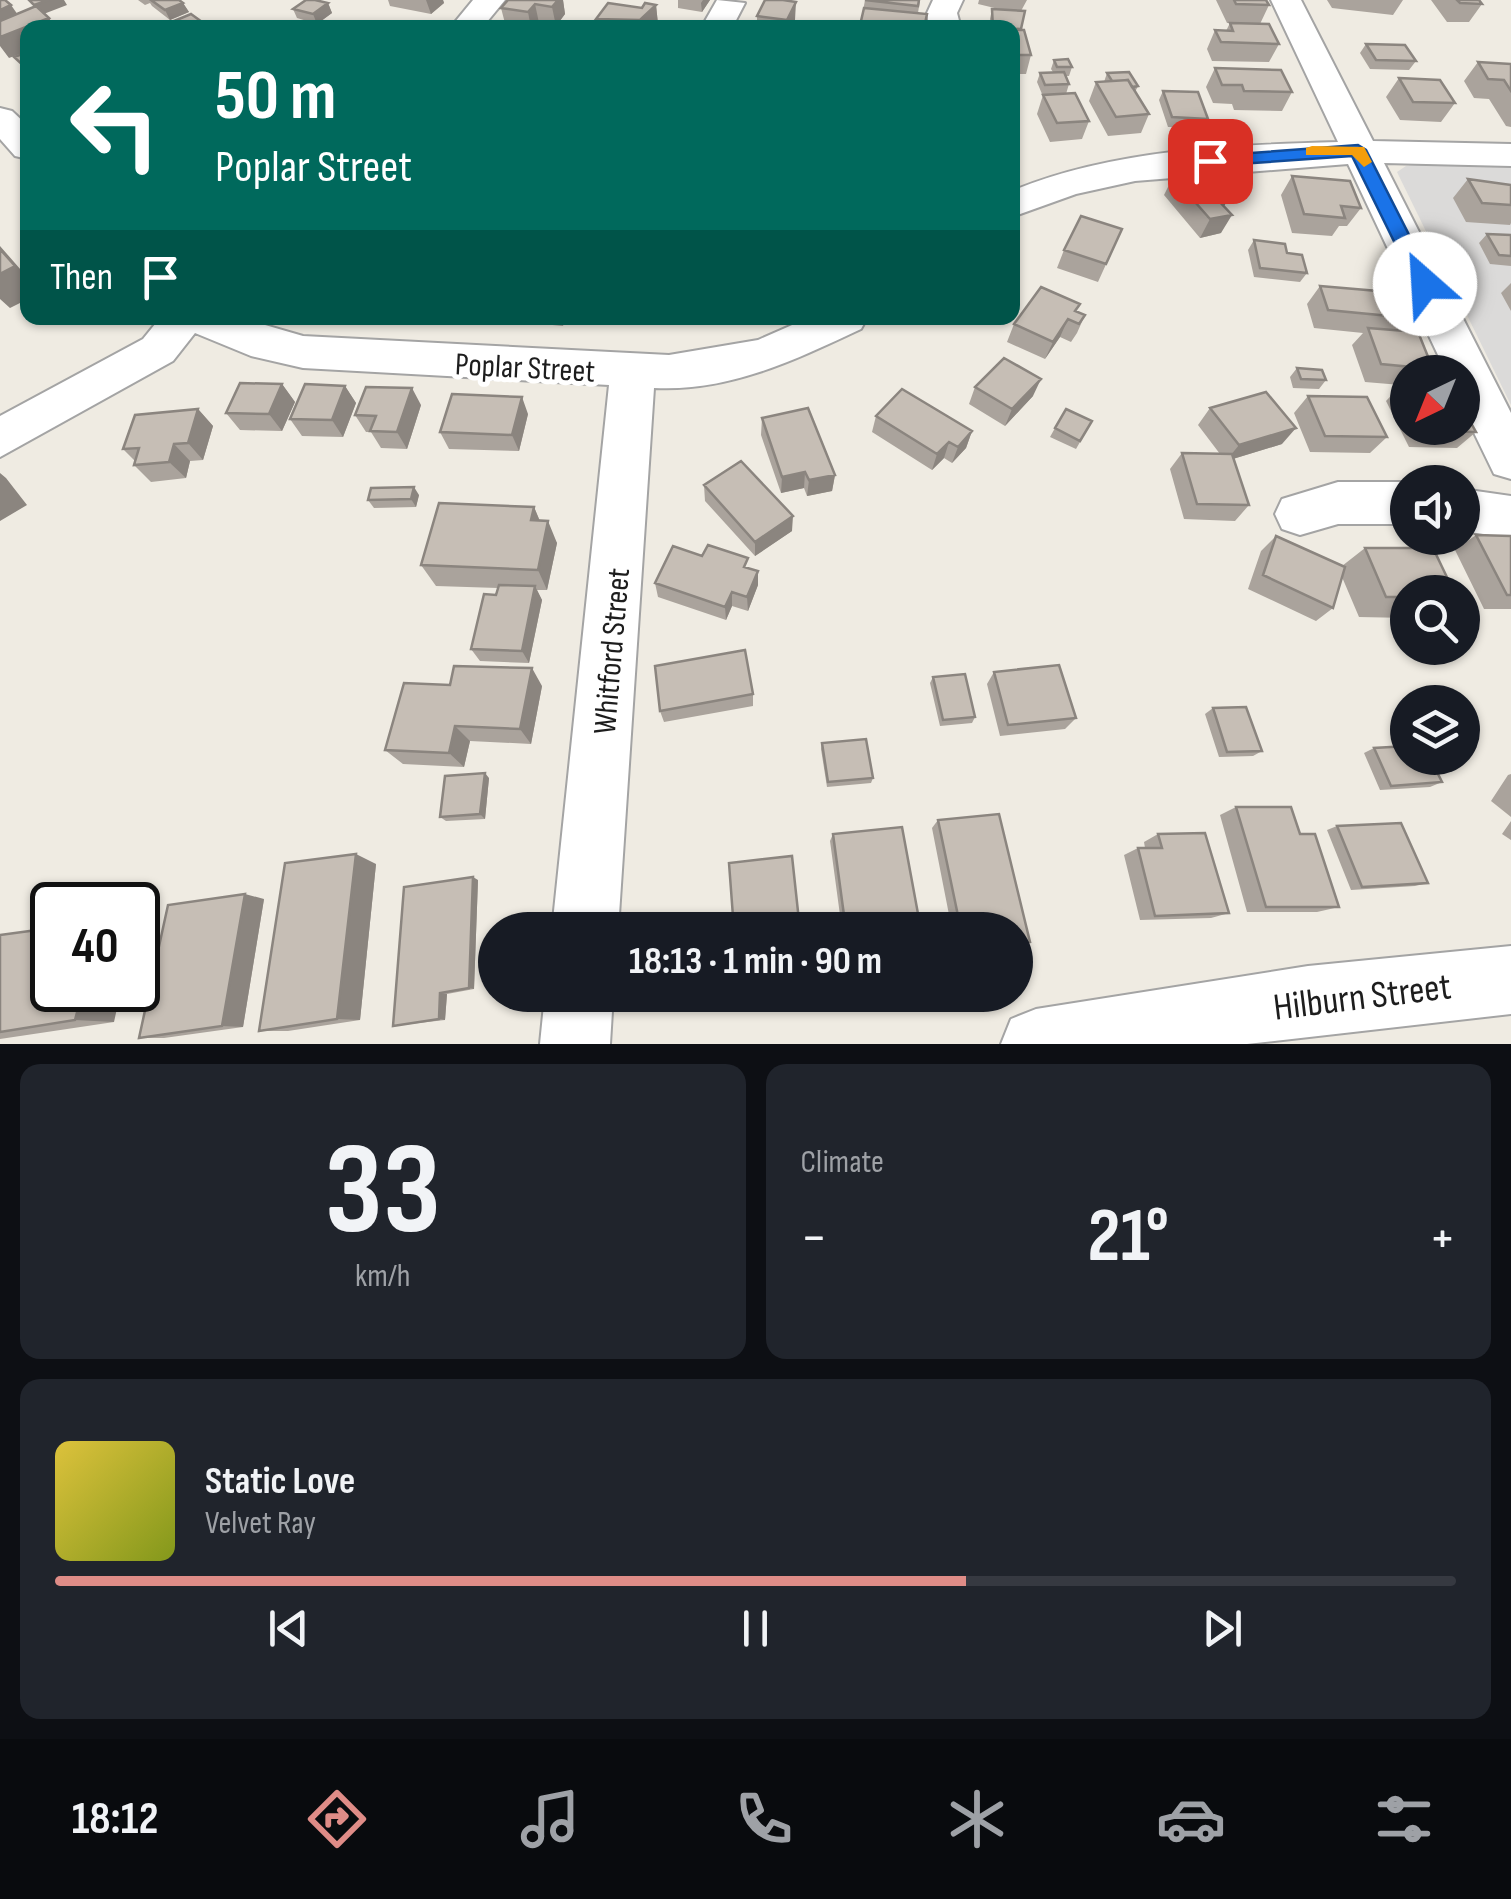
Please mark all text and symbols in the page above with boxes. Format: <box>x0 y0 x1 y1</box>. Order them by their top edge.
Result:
text: 50 m <box>215 55 336 139</box>
icon: left <box>50 60 180 190</box>
pin <box>1168 119 1253 204</box>
icon: arrive <box>1183 134 1238 189</box>
text: Poplar Street <box>215 140 412 195</box>
position arrow <box>1373 232 1477 336</box>
icon: arrive <box>133 250 188 305</box>
text: Then <box>50 255 113 300</box>
street label: Poplar Street <box>454 345 596 392</box>
north arrow <box>1390 355 1480 445</box>
map controls <box>1390 355 1480 775</box>
button: sound <box>1390 465 1480 555</box>
street label: Whitford Street <box>586 566 639 736</box>
button: search <box>1390 575 1480 665</box>
button: layers <box>1390 685 1480 775</box>
speed limit sign: 40 <box>30 882 160 1012</box>
text: 18:13 · 1 min · 90 m <box>629 939 882 984</box>
street label: Hilburn Street <box>1271 964 1454 1031</box>
text: 33 <box>324 1114 441 1270</box>
text: Climate <box>801 1143 884 1182</box>
text: 21° <box>1088 1192 1169 1283</box>
text: − <box>801 1205 827 1272</box>
text: + <box>1429 1205 1456 1272</box>
text: km/h <box>355 1257 410 1296</box>
text: Static Love <box>205 1459 355 1504</box>
text: Velvet Ray <box>205 1504 316 1543</box>
icon: previous <box>261 1601 316 1656</box>
icon: pause <box>728 1601 783 1656</box>
icon: next <box>1195 1601 1250 1656</box>
icon: directions <box>302 1784 372 1854</box>
icon: music <box>515 1784 585 1854</box>
icon: phone <box>729 1784 799 1854</box>
icon: climate <box>942 1784 1012 1854</box>
icon: car <box>1156 1784 1226 1854</box>
icon: filters <box>1369 1784 1439 1854</box>
text: 18:12 <box>72 1792 159 1847</box>

